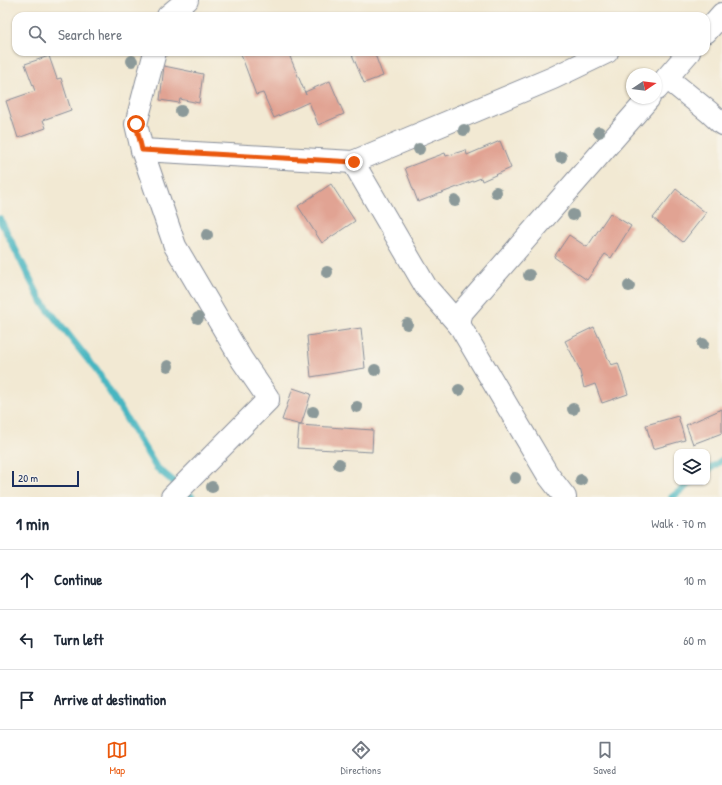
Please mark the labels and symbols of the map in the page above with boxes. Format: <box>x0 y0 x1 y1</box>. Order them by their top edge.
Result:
north arrow <box>626 68 662 104</box>
route start <box>127 115 145 133</box>
route end <box>345 153 363 171</box>
scale bar <box>12 469 79 488</box>

